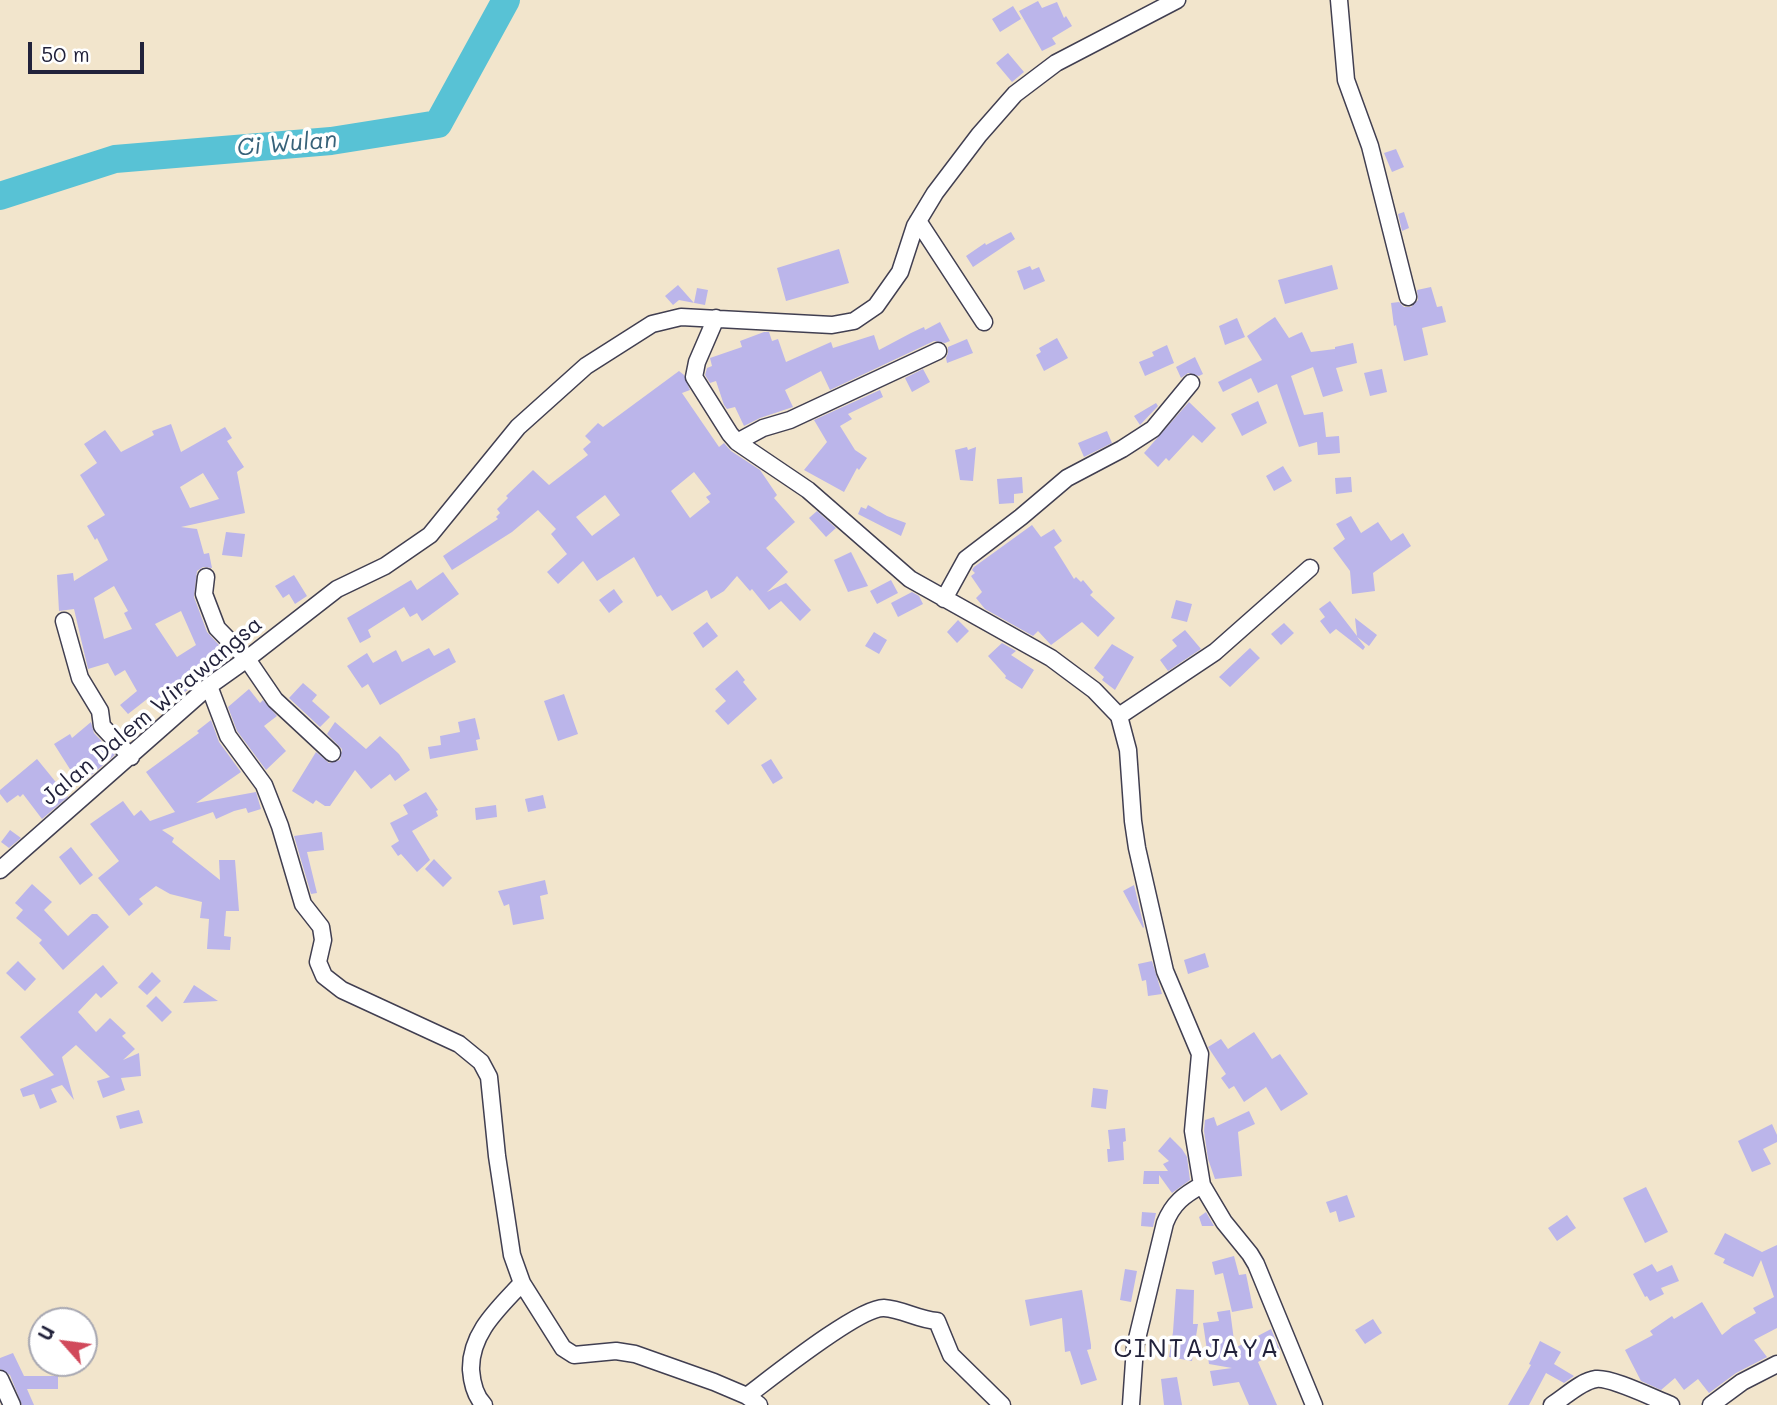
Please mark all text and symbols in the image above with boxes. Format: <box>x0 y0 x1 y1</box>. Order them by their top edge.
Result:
scale bar <box>32 28 147 72</box>
text: 50 m <box>41 40 90 67</box>
water label: Ci Wulan <box>236 125 338 163</box>
street label: Jalan Dalem Wirawangsa <box>36 610 268 812</box>
north arrow <box>28 1307 98 1377</box>
text: U <box>32 1321 60 1345</box>
district label: CINTAJAYA <box>1115 1333 1279 1365</box>

